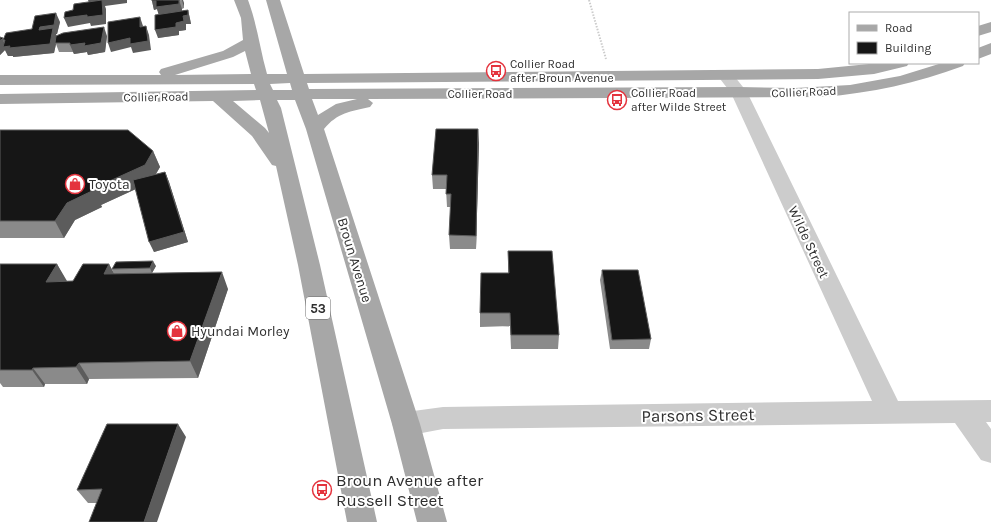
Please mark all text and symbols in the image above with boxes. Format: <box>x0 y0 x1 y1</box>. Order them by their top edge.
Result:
legend <box>849 12 979 64</box>
text: Road <box>885 21 913 35</box>
text: Building <box>885 41 932 55</box>
place label: Collier Road after Broun Avenue <box>510 57 614 85</box>
bus stop icon: Collier Road after Broun Avenue <box>485 60 507 82</box>
street label: Collier Road <box>771 84 837 100</box>
place label: Collier Road after Wilde Street <box>631 86 727 114</box>
street label: Collier Road <box>447 87 513 101</box>
street label: Collier Road <box>123 89 189 105</box>
bus stop icon: Collier Road after Wilde Street <box>606 89 628 111</box>
shop icon: Toyota <box>64 173 86 195</box>
place label: Toyota <box>89 176 130 193</box>
street label: Wilde Street <box>784 203 833 281</box>
street label: Broun Avenue <box>334 216 375 305</box>
road number: 53 <box>306 297 330 319</box>
shop icon: Hyundai Morley <box>166 320 188 342</box>
place label: Hyundai Morley <box>191 323 290 340</box>
street label: Parsons Street <box>641 404 755 426</box>
place label: Broun Avenue after Russell Street <box>336 470 484 510</box>
bus stop icon: Broun Avenue after Russell Street <box>311 479 333 501</box>

